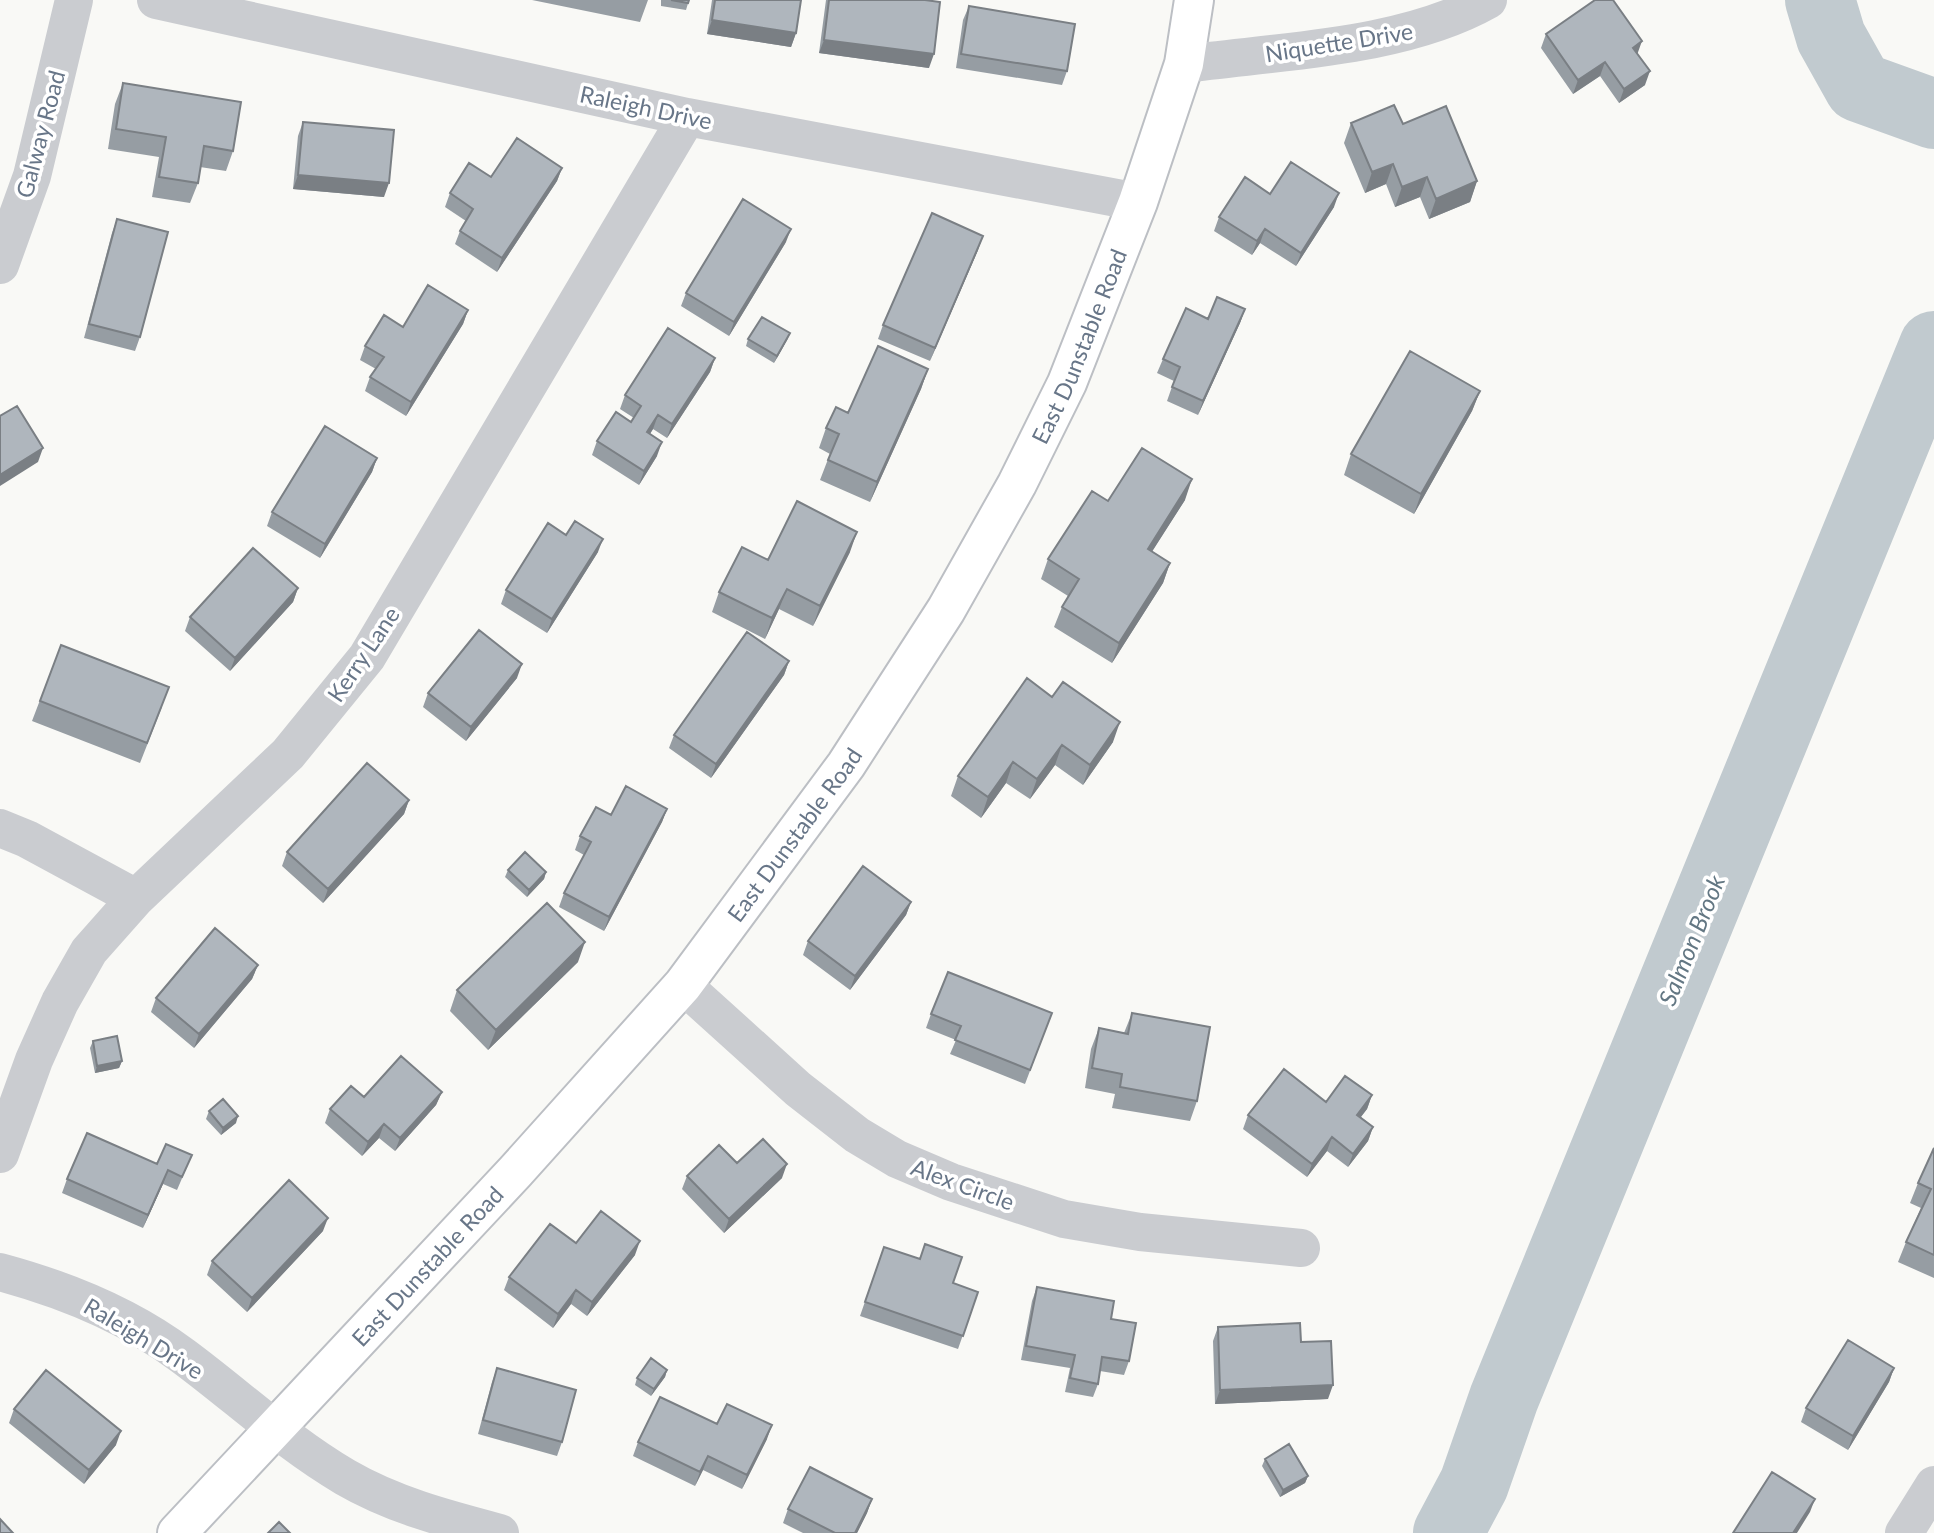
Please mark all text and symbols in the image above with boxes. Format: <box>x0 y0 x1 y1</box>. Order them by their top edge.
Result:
street label: Niquette Drive <box>1263 17 1415 67</box>
street label: Galway Road <box>10 67 70 201</box>
street label: Raleigh Drive <box>577 79 715 135</box>
street label: East Dunstable Road <box>1025 245 1132 448</box>
street label: Kerry Lane <box>321 601 405 707</box>
street label: East Dunstable Road <box>721 743 867 927</box>
water label: Salmon Brook <box>1652 870 1730 1009</box>
street label: Alex Circle <box>908 1152 1018 1216</box>
street label: East Dunstable Road <box>346 1180 509 1352</box>
street label: Raleigh Drive <box>79 1291 209 1385</box>

